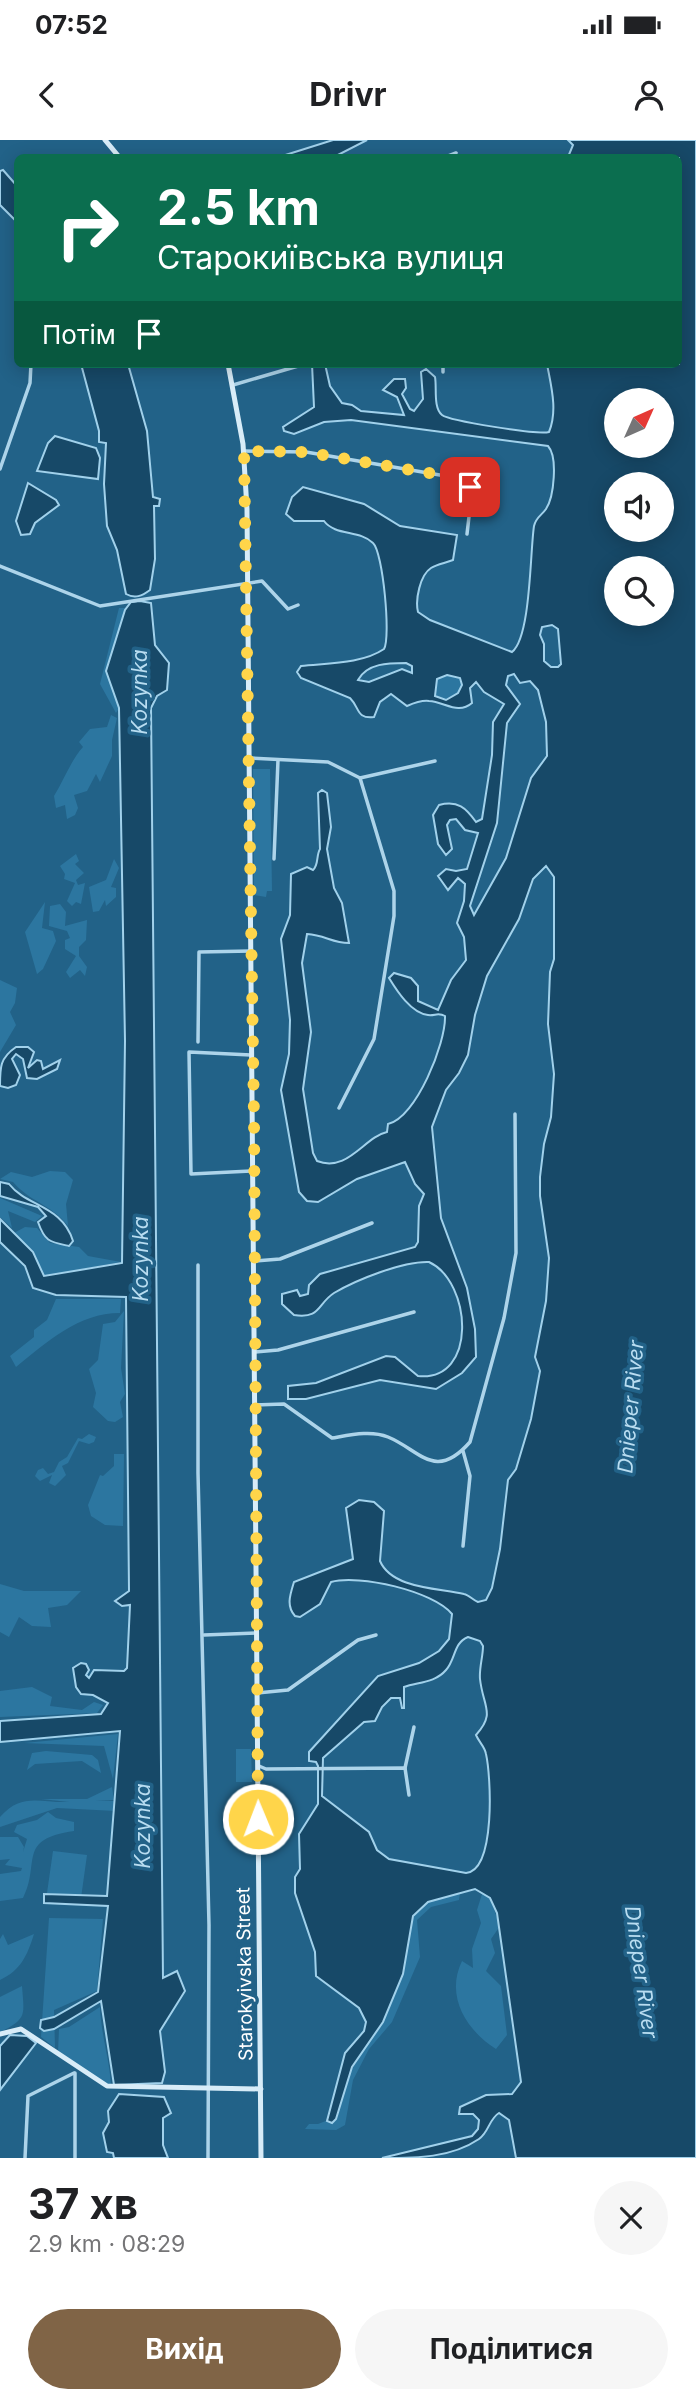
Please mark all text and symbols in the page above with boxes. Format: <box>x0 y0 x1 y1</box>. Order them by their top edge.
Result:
text: 07:52 <box>35 9 108 40</box>
text: Drivr <box>309 75 387 114</box>
icon: back <box>28 76 66 114</box>
icon: person <box>630 76 668 114</box>
text: 2.5 km <box>157 178 320 237</box>
icon: right <box>42 182 133 273</box>
text: Старокиївська вулиця <box>157 238 504 277</box>
icon: arrive <box>130 315 168 353</box>
text: Потім <box>42 319 116 350</box>
north arrow <box>604 388 674 458</box>
map controls <box>604 388 674 626</box>
pin <box>440 457 500 517</box>
icon: arrive <box>451 468 489 506</box>
button: sound <box>604 472 674 542</box>
button: search <box>604 556 674 626</box>
water label: Kozynka <box>127 649 152 735</box>
water label: Kozynka <box>128 1216 153 1302</box>
water label: Dnieper River <box>612 1338 649 1475</box>
position arrow <box>221 1782 295 1856</box>
water label: Kozynka <box>130 1783 155 1869</box>
street label: Starokyivska Street <box>231 1887 258 2061</box>
water label: Dnieper River <box>620 1904 663 2041</box>
text: 37 хв <box>28 2178 138 2229</box>
button: close <box>594 2181 668 2255</box>
text: 2.9 km · 08:29 <box>28 2230 185 2258</box>
button: Вихід <box>28 2309 341 2389</box>
button: Поділитися <box>355 2309 668 2389</box>

